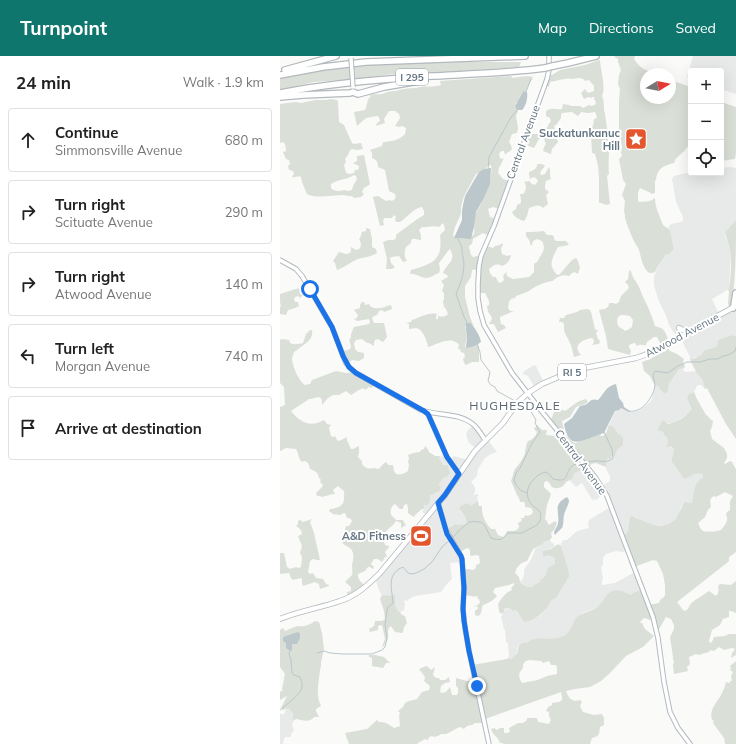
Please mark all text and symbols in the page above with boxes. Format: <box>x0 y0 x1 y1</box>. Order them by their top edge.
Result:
text: Turnpoint <box>20 16 107 40</box>
text: Map <box>538 19 567 37</box>
text: Directions <box>589 19 654 37</box>
text: Saved <box>676 19 716 37</box>
north arrow <box>640 68 676 104</box>
map controls <box>688 68 724 176</box>
button: + <box>688 68 724 104</box>
road number: I 295 <box>396 69 428 85</box>
text: 24 min <box>16 72 71 93</box>
text: Walk · 1.9 km <box>183 74 264 90</box>
street label: Central Avenue <box>503 103 543 181</box>
button: − <box>688 104 724 140</box>
text: Continue <box>55 123 118 142</box>
place label: Suckatunkanuc Hill <box>539 126 620 153</box>
place icon: Suckatunkanuc Hill <box>623 126 649 152</box>
icon: ahead <box>17 129 39 151</box>
text: 680 m <box>225 132 263 148</box>
button: locate <box>688 140 724 176</box>
text: Simmonsville Avenue <box>55 142 182 158</box>
text: Turn right <box>55 195 125 214</box>
icon: right <box>17 201 39 223</box>
text: 290 m <box>225 204 263 220</box>
text: Scituate Avenue <box>55 214 153 230</box>
text: Turn right <box>55 267 125 286</box>
icon: right <box>17 273 39 295</box>
text: 140 m <box>225 276 263 292</box>
route start <box>301 280 319 298</box>
text: Atwood Avenue <box>55 286 152 302</box>
street label: Atwood Avenue <box>643 310 721 360</box>
text: Turn left <box>55 339 114 358</box>
icon: left <box>17 345 39 367</box>
text: 740 m <box>225 348 263 364</box>
text: Morgan Avenue <box>55 358 150 374</box>
road number: RI 5 <box>558 364 586 380</box>
district label: HUGHESDALE <box>469 398 561 413</box>
icon: arrive <box>17 417 39 439</box>
text: Arrive at destination <box>55 419 202 438</box>
street label: Central Avenue <box>552 427 610 497</box>
sports icon: A&D Fitness <box>408 523 434 549</box>
place label: A&D Fitness <box>342 529 406 543</box>
route end <box>468 677 486 695</box>

